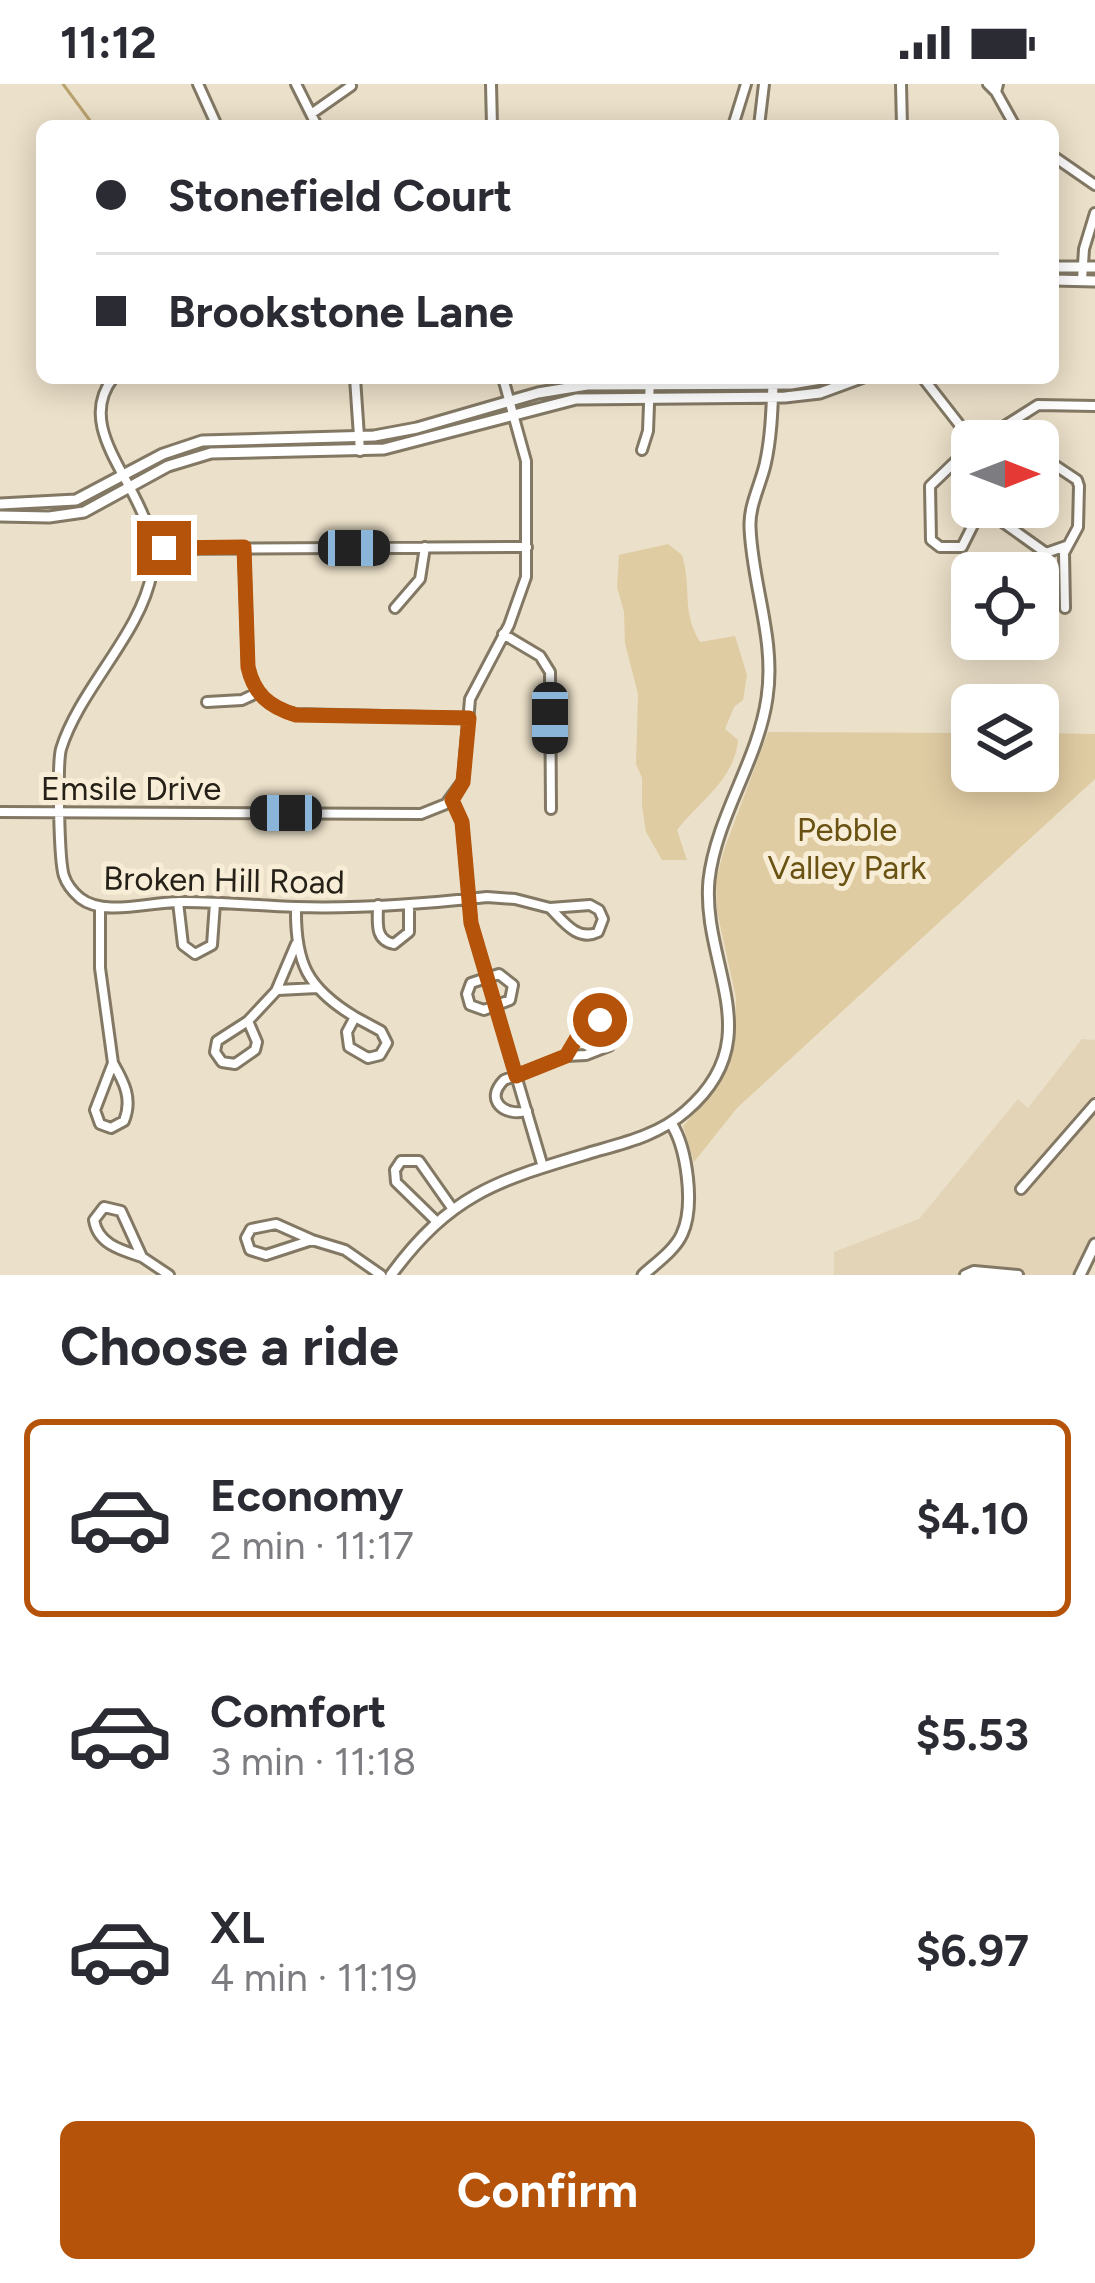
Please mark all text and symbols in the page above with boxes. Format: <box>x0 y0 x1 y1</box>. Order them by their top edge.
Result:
text: 11:12 <box>60 15 157 69</box>
text: Stonefield Court <box>168 168 512 222</box>
text: Brookstone Lane <box>168 284 514 338</box>
north arrow <box>951 420 1059 528</box>
map controls <box>951 420 1059 792</box>
route end <box>137 521 191 575</box>
car <box>318 530 390 566</box>
button: locate <box>951 552 1059 660</box>
car <box>532 682 568 754</box>
button: layers <box>951 684 1059 792</box>
street label: Emsile Drive <box>41 769 221 808</box>
car <box>250 795 322 831</box>
park label: Pebble Valley Park <box>768 810 926 887</box>
street label: Broken Hill Road <box>103 858 345 902</box>
route start <box>573 993 627 1047</box>
text: Choose a ride <box>60 1314 399 1379</box>
icon: car <box>66 1464 174 1572</box>
text: Economy <box>210 1468 403 1522</box>
text: $4.10 <box>916 1491 1029 1545</box>
text: 2 min · 11:17 <box>210 1522 414 1569</box>
icon: car <box>66 1680 174 1788</box>
text: Comfort <box>210 1684 386 1738</box>
text: $5.53 <box>916 1707 1029 1761</box>
text: 3 min · 11:18 <box>210 1738 416 1785</box>
icon: car <box>66 1896 174 2004</box>
text: XL <box>210 1900 265 1954</box>
text: $6.97 <box>916 1923 1029 1977</box>
text: 4 min · 11:19 <box>210 1954 417 2001</box>
button: Confirm <box>60 2121 1035 2259</box>

